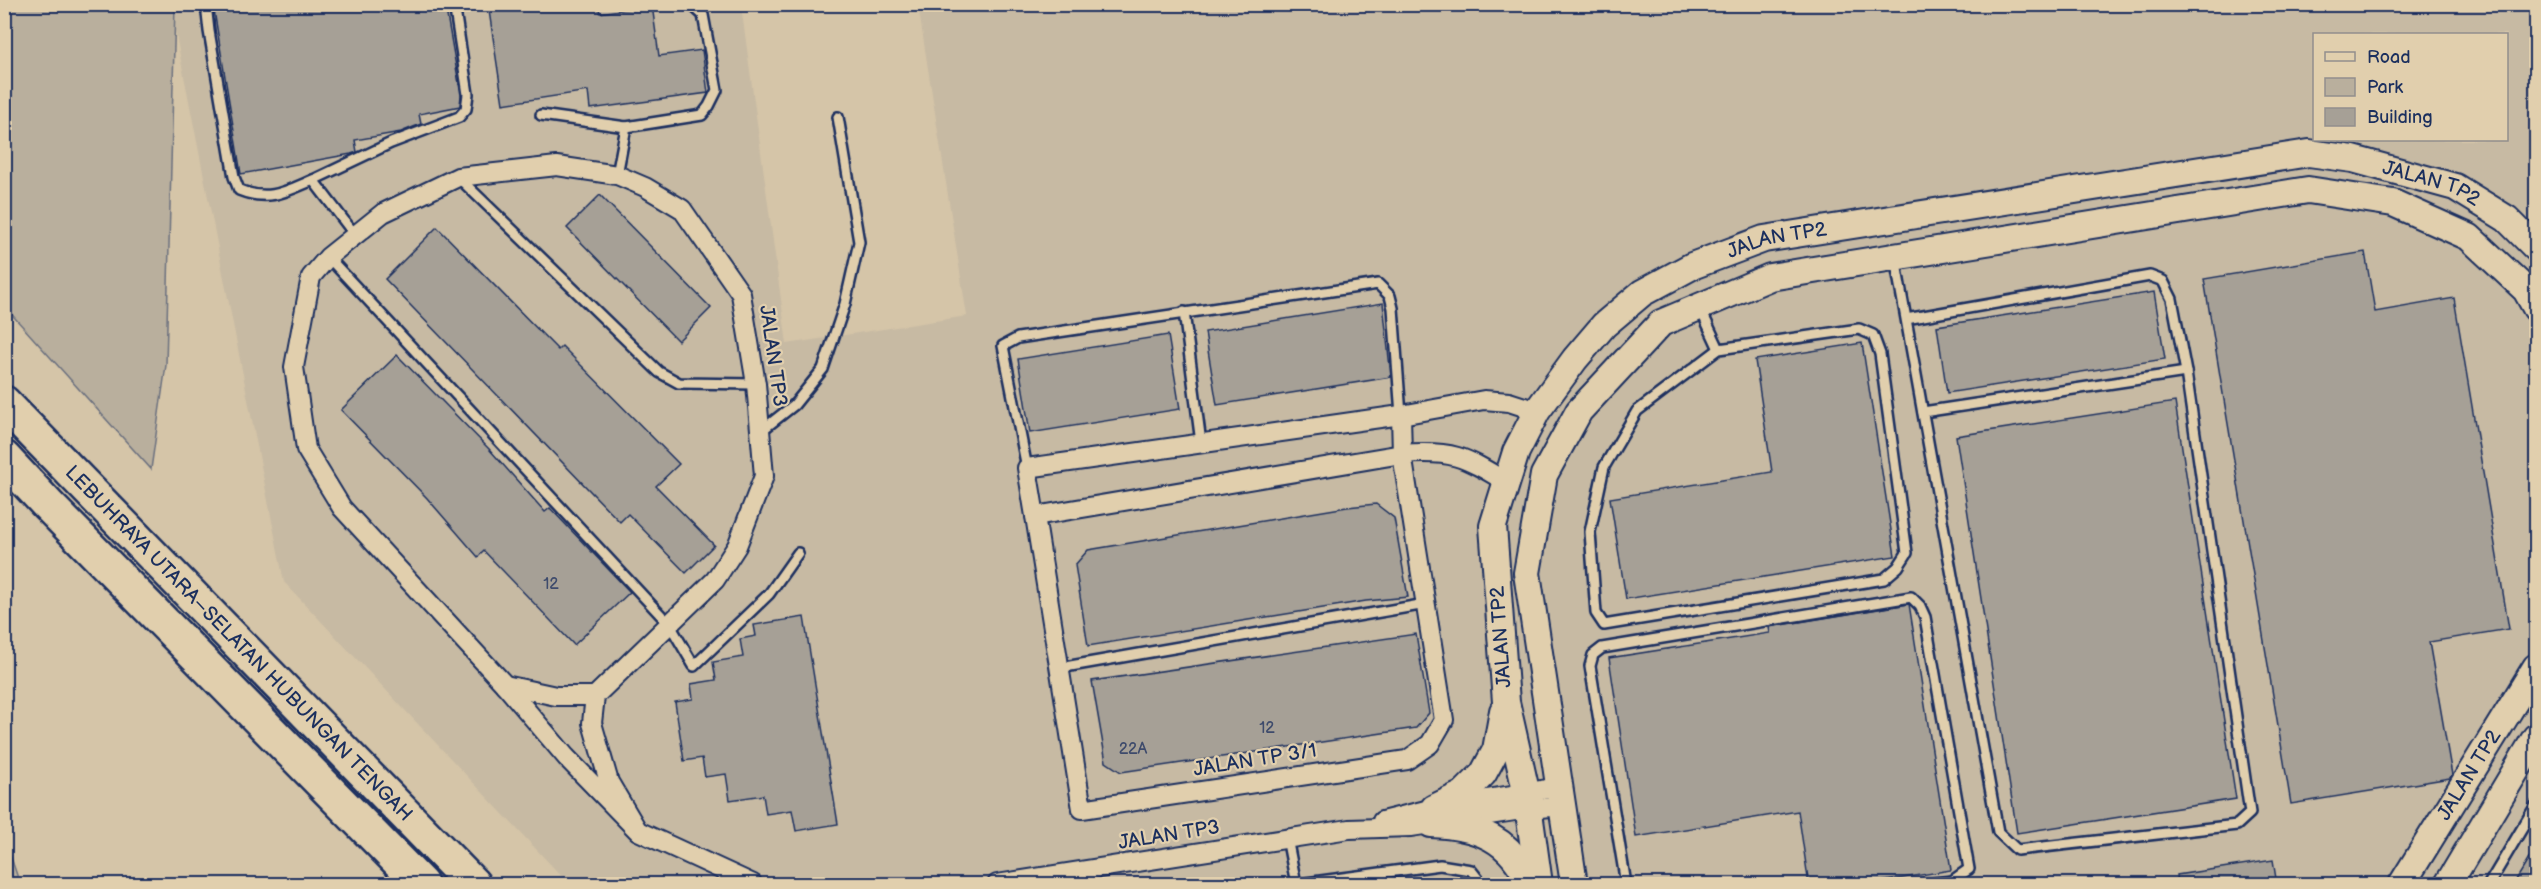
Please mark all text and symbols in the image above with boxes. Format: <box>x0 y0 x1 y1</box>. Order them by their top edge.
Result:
legend <box>2313 33 2508 141</box>
text: Road <box>2367 47 2411 68</box>
text: Park <box>2367 77 2403 98</box>
text: Building <box>2367 107 2433 128</box>
street label: JALAN TP2 <box>2380 156 2485 212</box>
street label: JALAN TP2 <box>1724 217 1829 264</box>
street label: JALAN TP3 <box>754 304 792 408</box>
street label: LEBUHRAYA UTARA–SELATAN HUBUNGAN TENGAH <box>60 461 417 826</box>
house number: 12 <box>543 575 559 594</box>
street label: JALAN TP2 <box>1485 585 1517 689</box>
house number: 12 <box>1259 719 1275 738</box>
street label: JALAN TP2 <box>2432 725 2506 825</box>
street label: JALAN TP 3/1 <box>1192 738 1318 782</box>
house number: 22A <box>1119 740 1148 759</box>
street label: JALAN TP3 <box>1117 815 1221 855</box>

